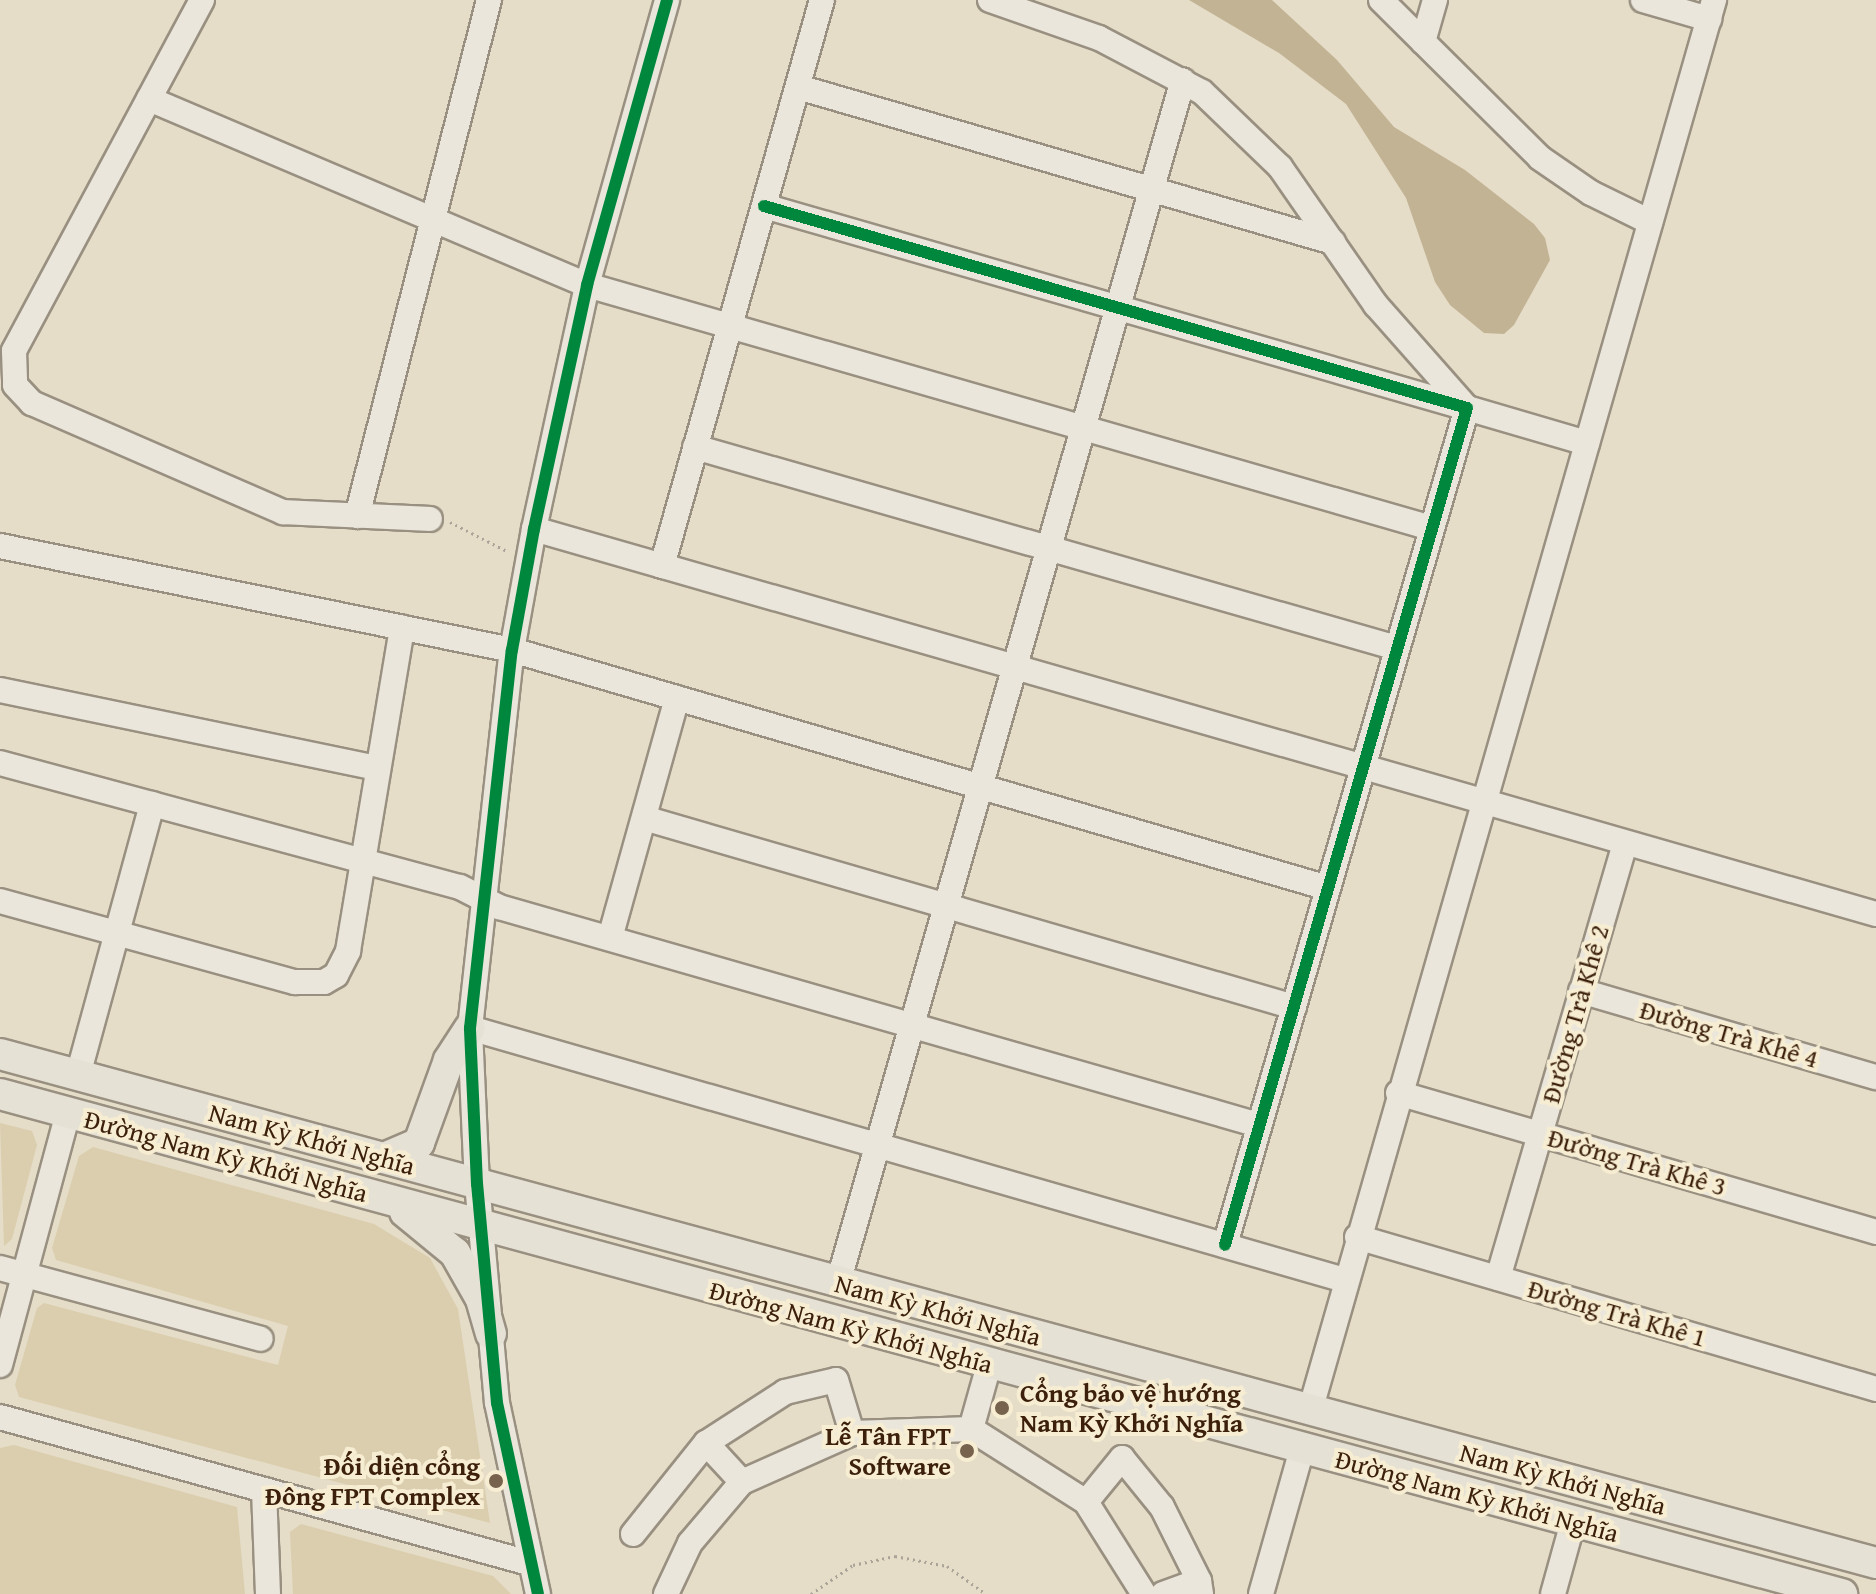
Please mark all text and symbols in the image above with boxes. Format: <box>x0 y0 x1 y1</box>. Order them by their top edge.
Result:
street label: Đường Trà Khê 2 <box>1535 921 1615 1107</box>
street label: Đường Trà Khê 4 <box>1636 994 1822 1074</box>
street label: Nam Kỳ Khởi Nghĩa <box>206 1097 418 1181</box>
street label: Đường Nam Kỳ Khởi Nghĩa <box>81 1103 371 1209</box>
street label: Đường Trà Khê 3 <box>1544 1122 1730 1202</box>
street label: Nam Kỳ Khởi Nghĩa <box>832 1268 1044 1352</box>
street label: Đường Trà Khê 1 <box>1524 1273 1710 1353</box>
street label: Đường Nam Kỳ Khởi Nghĩa <box>706 1274 996 1380</box>
place label: Cổng bảo vệ hướng Nam Kỳ Khởi Nghĩa <box>1020 1377 1243 1438</box>
marker: Cổng bảo vệ hướng Nam Kỳ Khởi Nghĩa <box>991 1397 1013 1419</box>
place label: Lễ Tân FPT Software <box>825 1420 951 1482</box>
street label: Nam Kỳ Khởi Nghĩa <box>1457 1437 1669 1521</box>
marker: Lễ Tân FPT Software <box>958 1442 976 1460</box>
street label: Đường Nam Kỳ Khởi Nghĩa <box>1332 1443 1622 1549</box>
place label: Đối diện cổng Đông FPT Complex <box>265 1450 480 1512</box>
marker: Đối diện cổng Đông FPT Complex <box>487 1472 505 1490</box>

